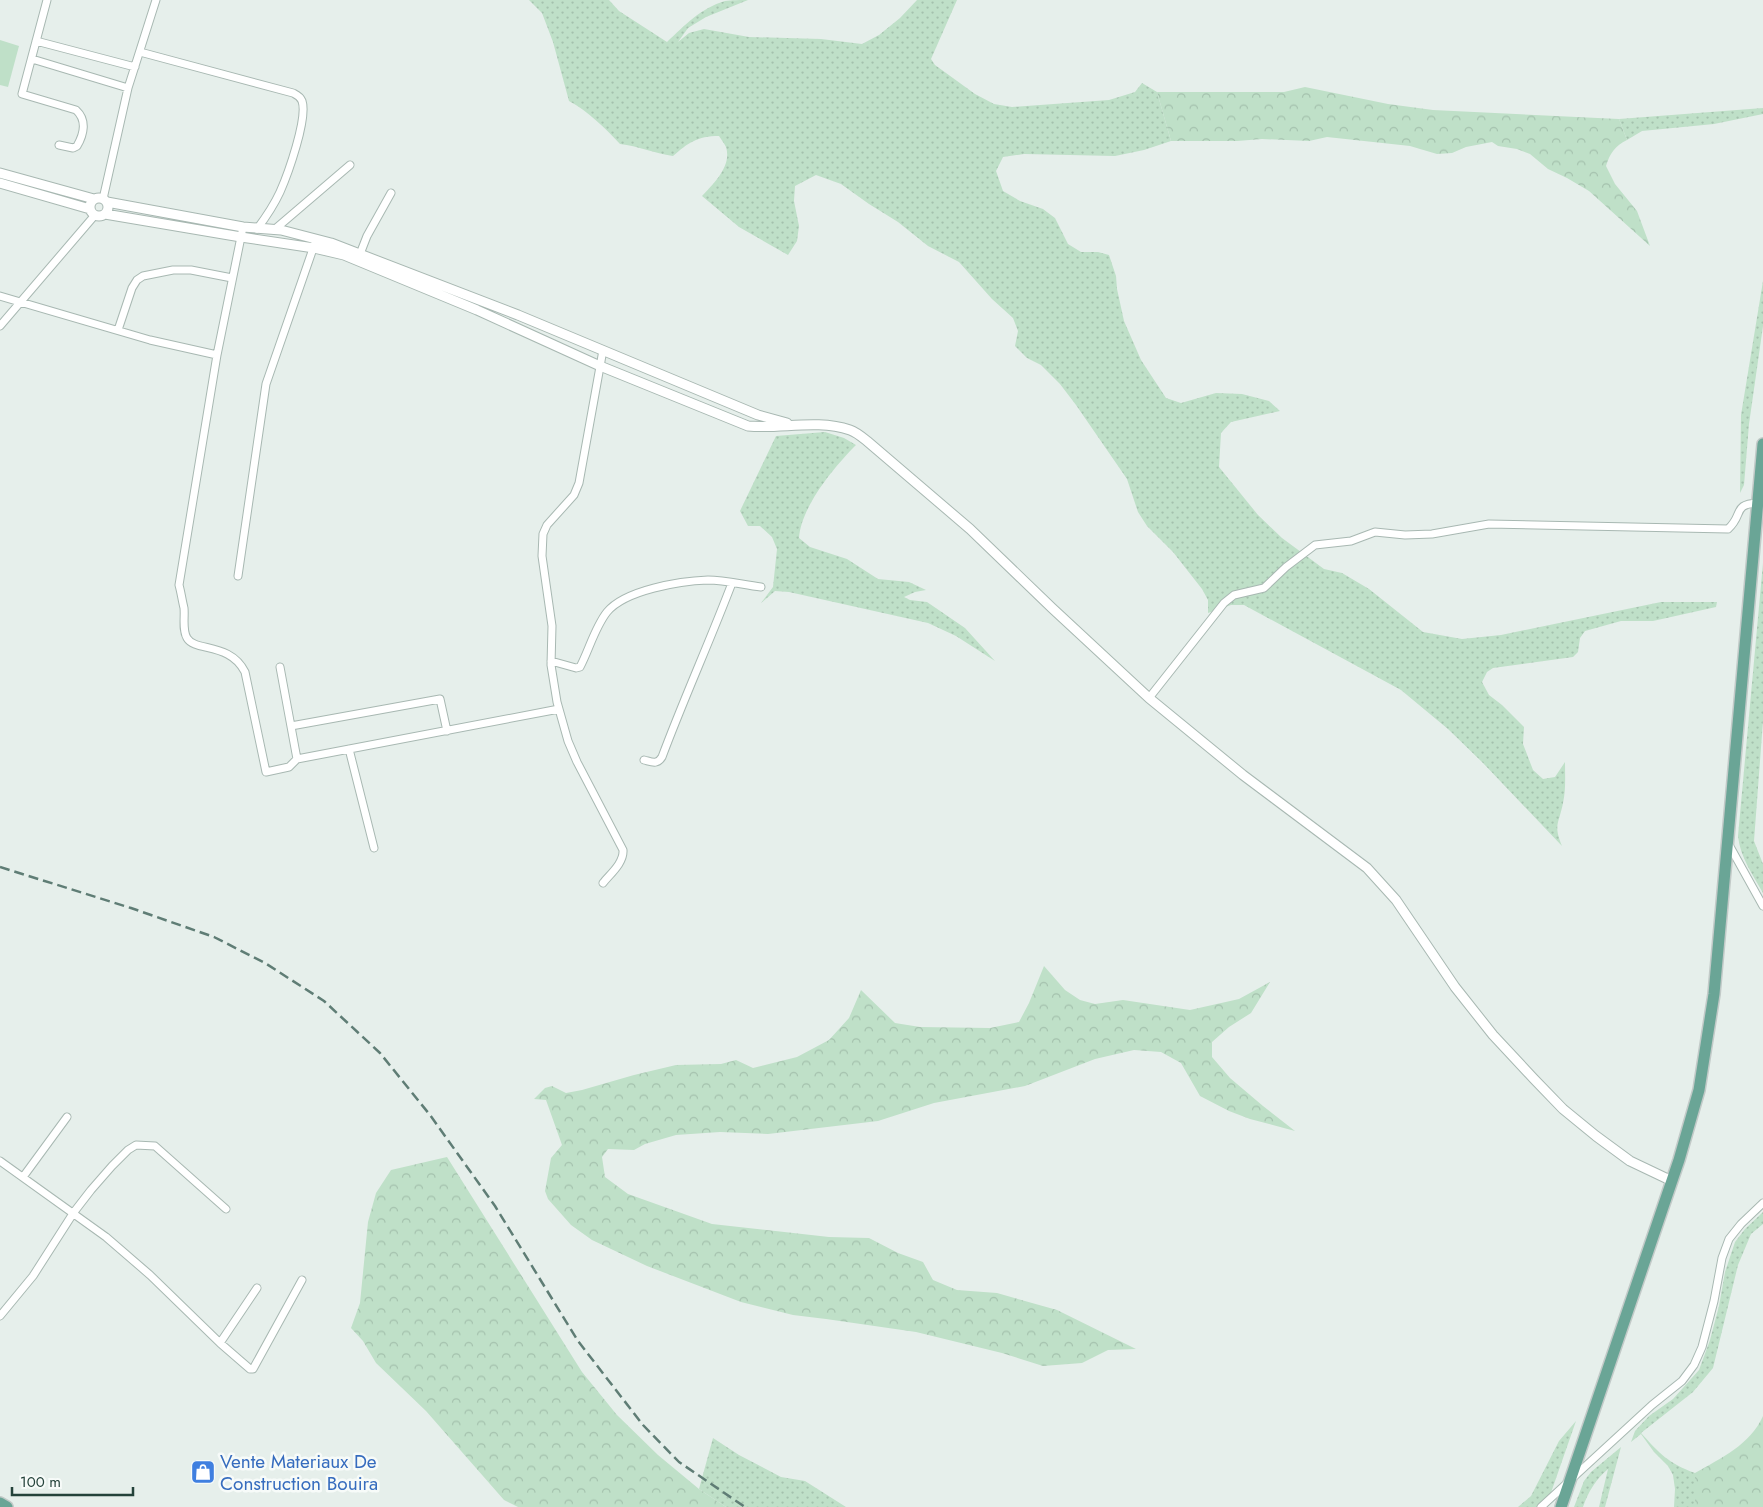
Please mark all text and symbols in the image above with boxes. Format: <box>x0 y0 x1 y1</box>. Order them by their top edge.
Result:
place label: Vente Materiaux De Construction Bouira <box>220 1448 378 1497</box>
shop icon: Vente Materiaux De Construction Bouira <box>190 1459 216 1485</box>
scale bar <box>12 1464 134 1496</box>
text: 100 m <box>20 1471 61 1493</box>

